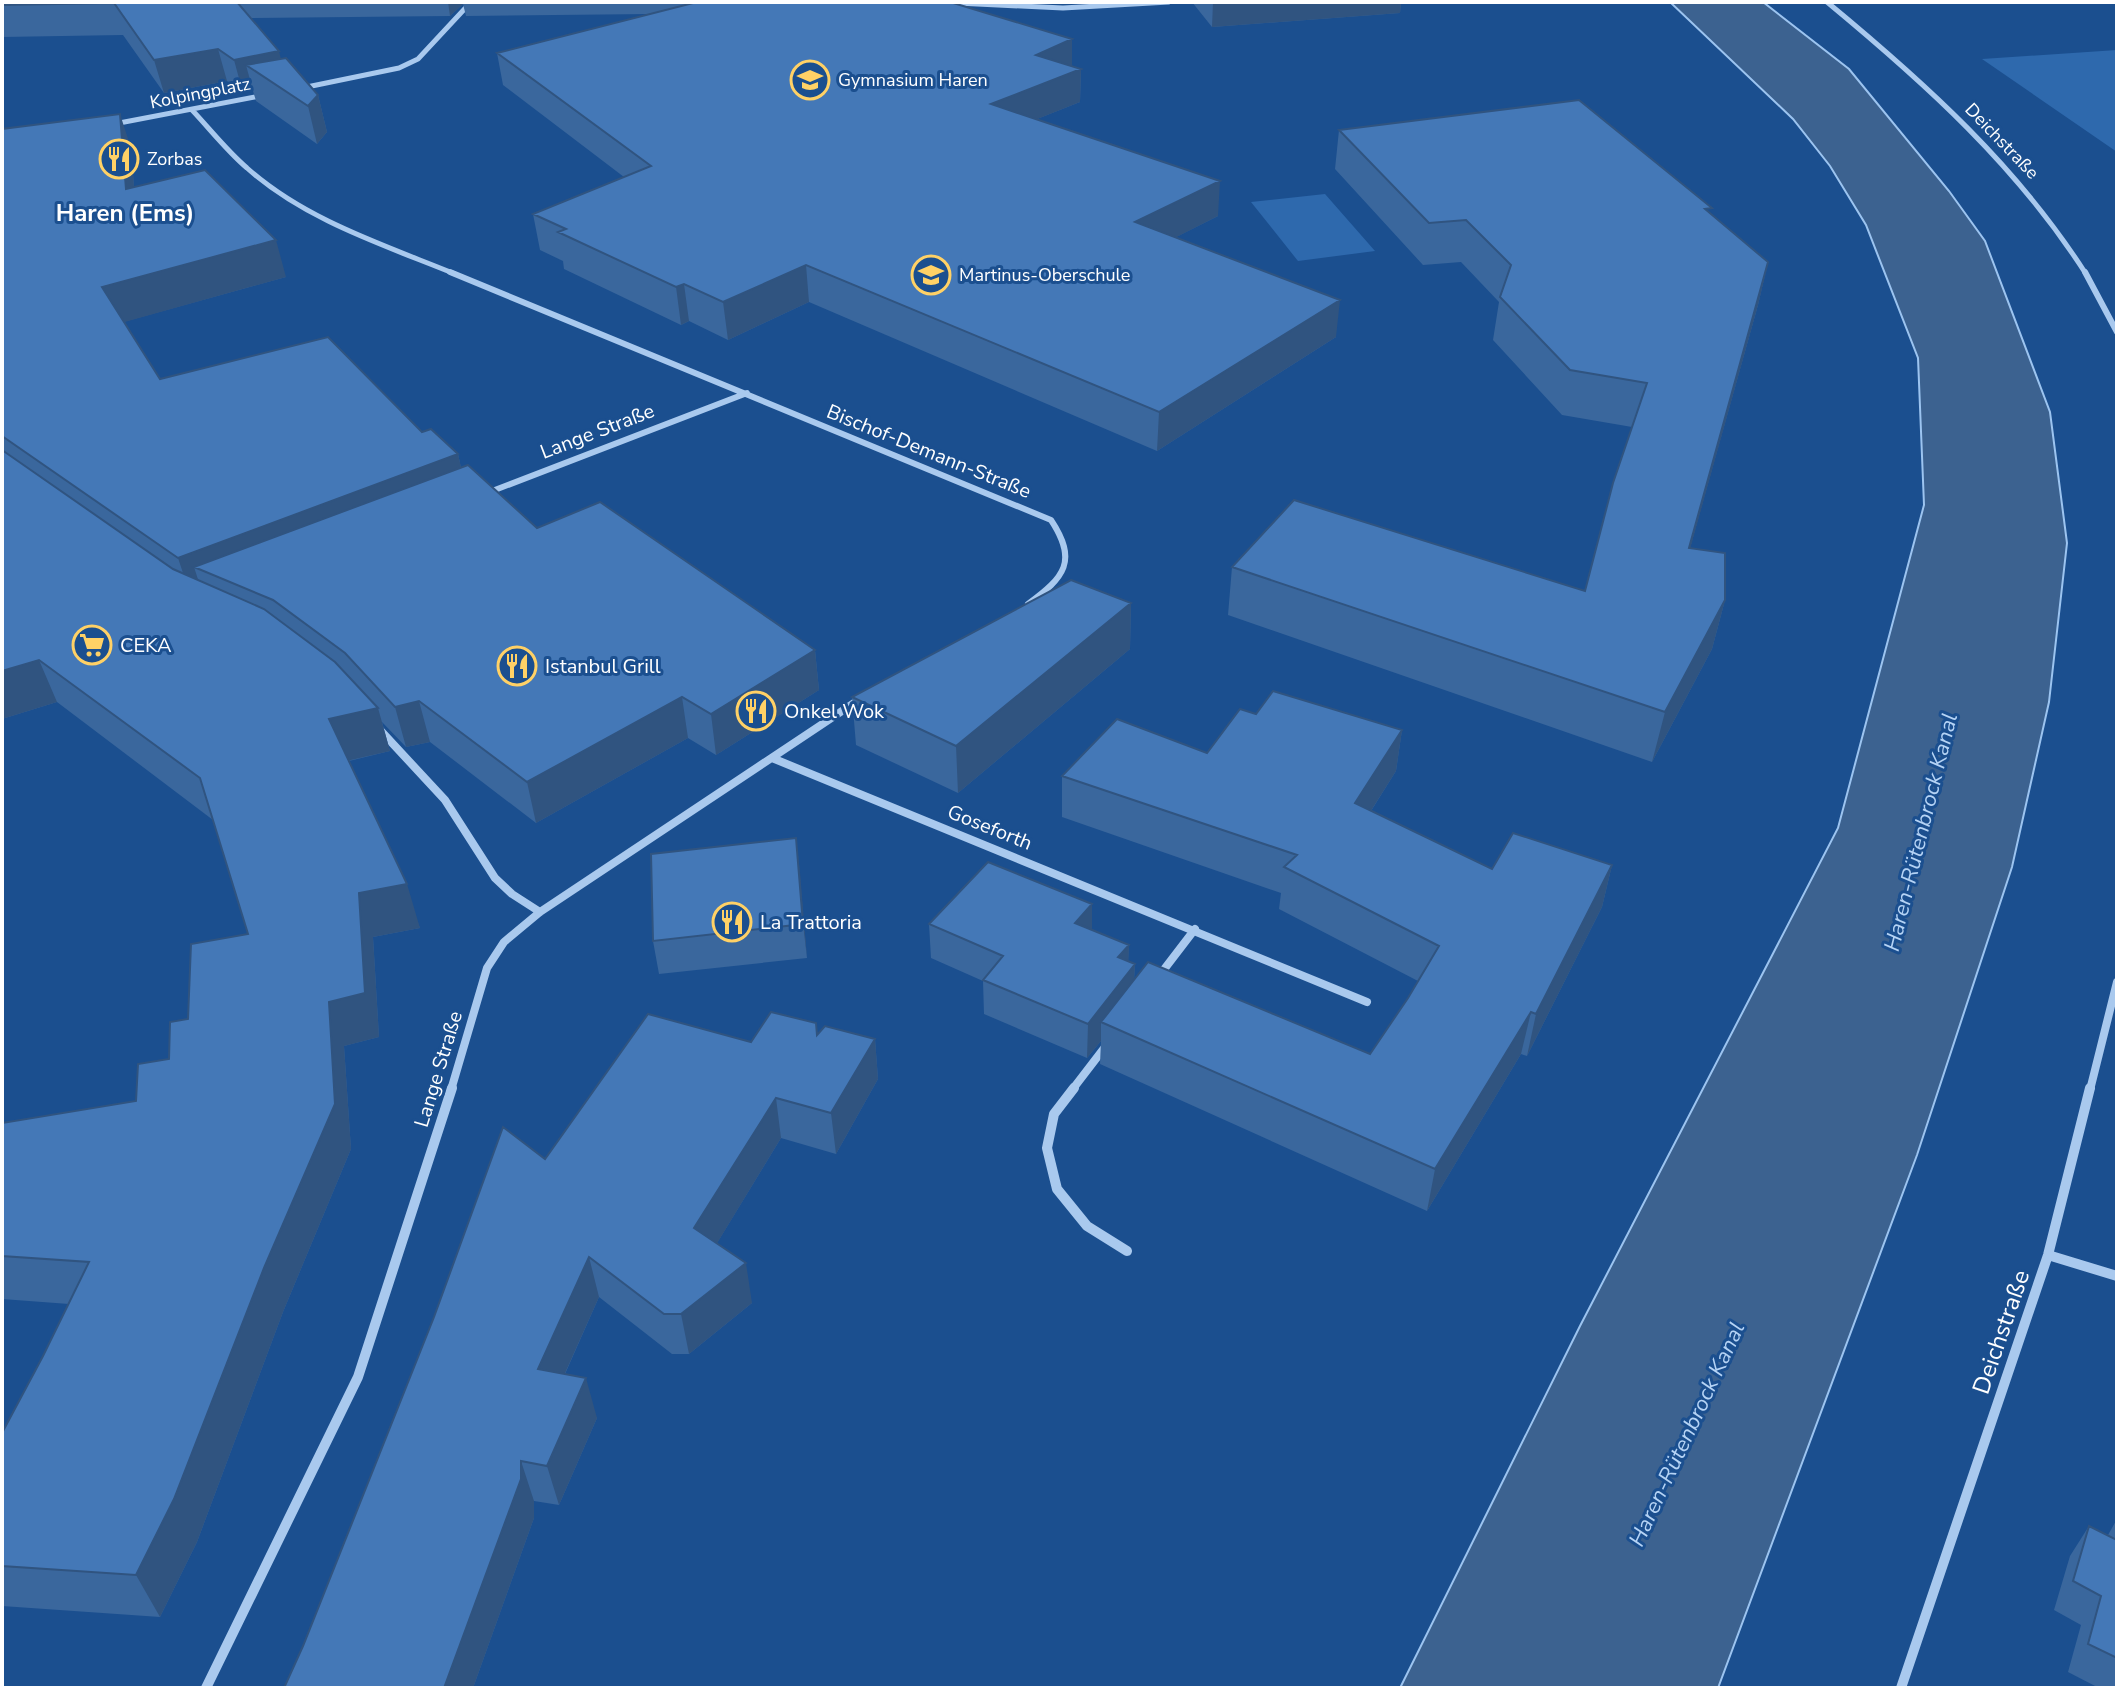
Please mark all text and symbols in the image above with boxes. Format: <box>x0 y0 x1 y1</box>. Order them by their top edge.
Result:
school or university icon: Gymnasium Haren <box>789 59 831 101</box>
place label: Gymnasium Haren <box>838 68 988 92</box>
street label: Kolpingplatz <box>148 72 252 114</box>
street label: Deichstraße <box>1960 98 2044 184</box>
restaurant icon: Zorbas <box>98 138 140 180</box>
place label: Zorbas <box>147 147 202 171</box>
district label: Haren (Ems) <box>56 197 194 229</box>
school or university icon: Martinus-Oberschule <box>910 254 952 296</box>
place label: Martinus-Oberschule <box>959 263 1130 287</box>
street label: Lange Straße <box>536 397 658 466</box>
street label: Bischof-Demann-Straße <box>823 398 1035 505</box>
supermarket icon: CEKA <box>71 624 113 666</box>
place label: CEKA <box>120 632 172 659</box>
restaurant icon: Istanbul Grill <box>496 645 538 687</box>
place label: Istanbul Grill <box>545 653 661 680</box>
restaurant icon: Onkel Wok <box>735 690 777 732</box>
place label: Onkel Wok <box>784 698 885 725</box>
water label: Haren-Rütenbrock Kanal <box>1877 710 1965 954</box>
street label: Goseforth <box>943 798 1036 857</box>
restaurant icon: La Trattoria <box>711 901 753 943</box>
place label: La Trattoria <box>760 909 862 936</box>
street label: Lange Straße <box>408 1008 469 1131</box>
street label: Deichstraße <box>1965 1266 2037 1398</box>
water label: Haren-Rütenbrock Kanal <box>1622 1317 1752 1551</box>

